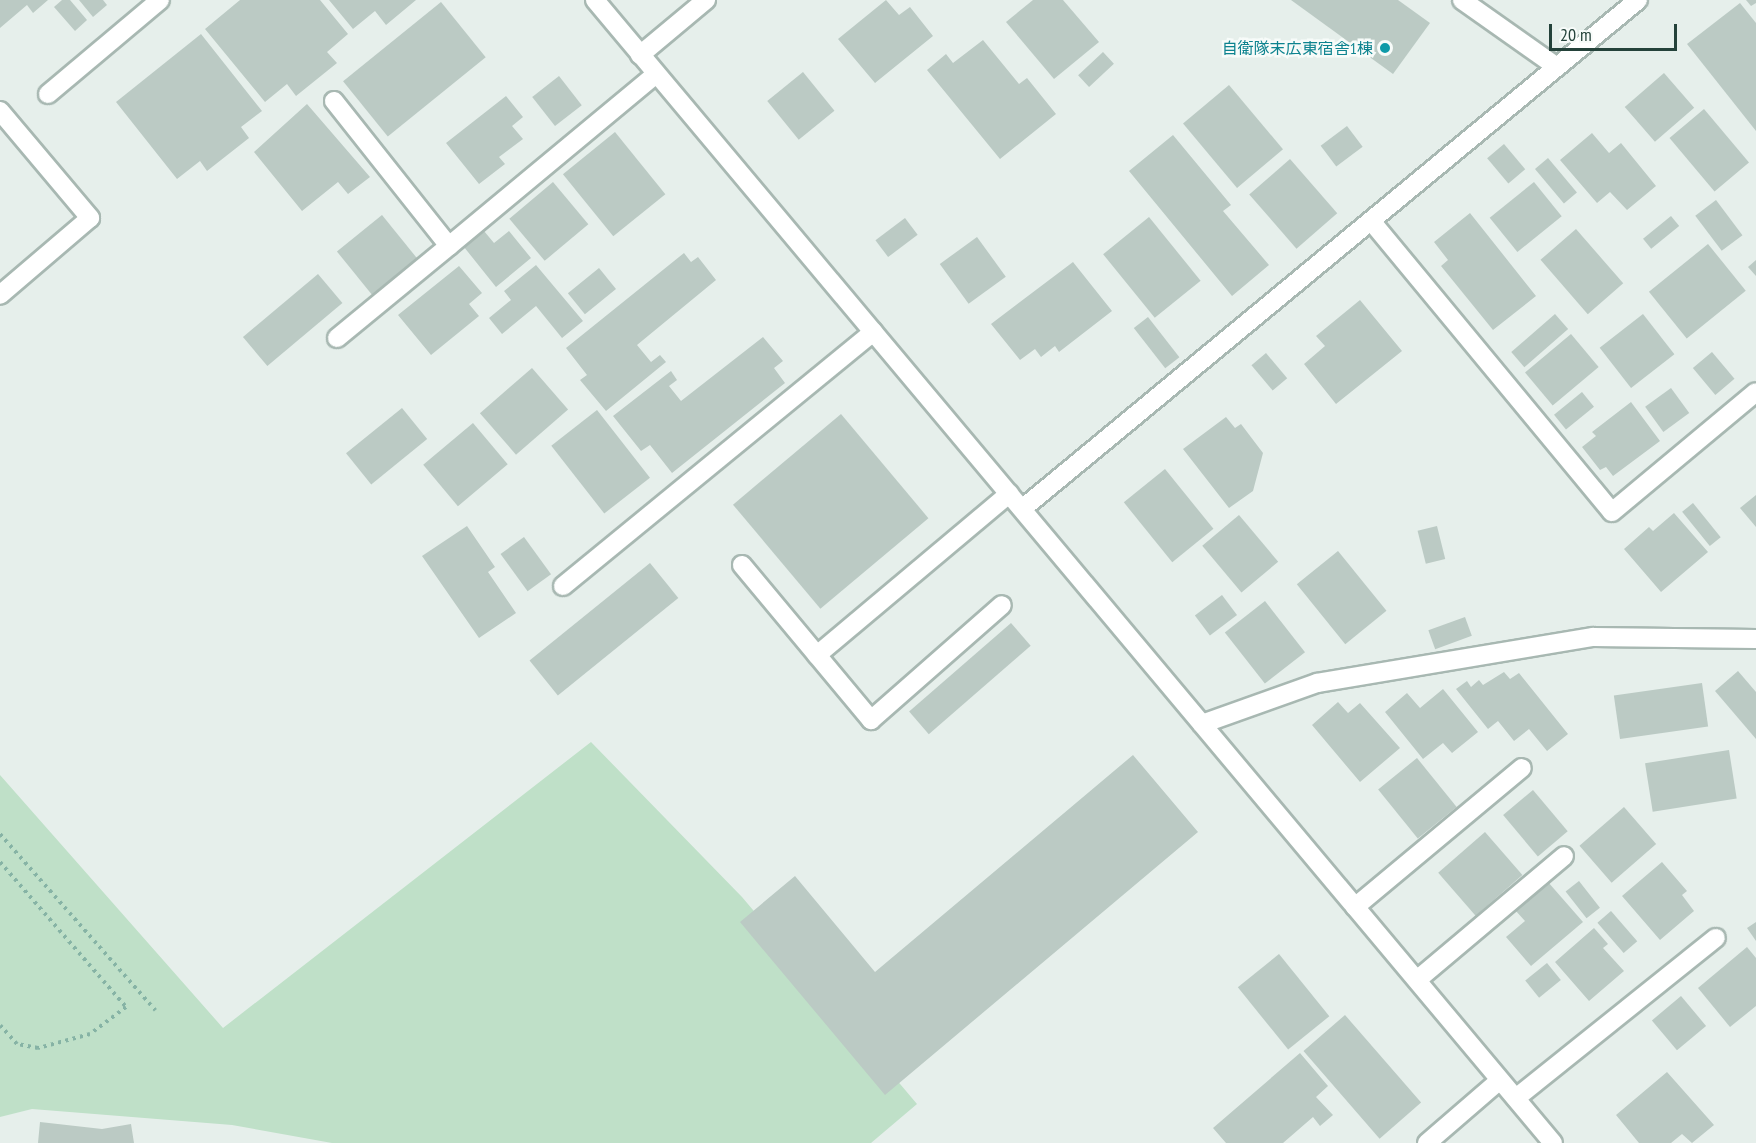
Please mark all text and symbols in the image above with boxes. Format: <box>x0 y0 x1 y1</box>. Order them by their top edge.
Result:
scale bar <box>1552 12 1680 50</box>
text: 20 m <box>1560 23 1592 46</box>
place label: 自衛隊末広東宿舎1棟 <box>1222 38 1373 58</box>
marker: 自衛隊末広東宿舎1棟 <box>1378 41 1392 55</box>

